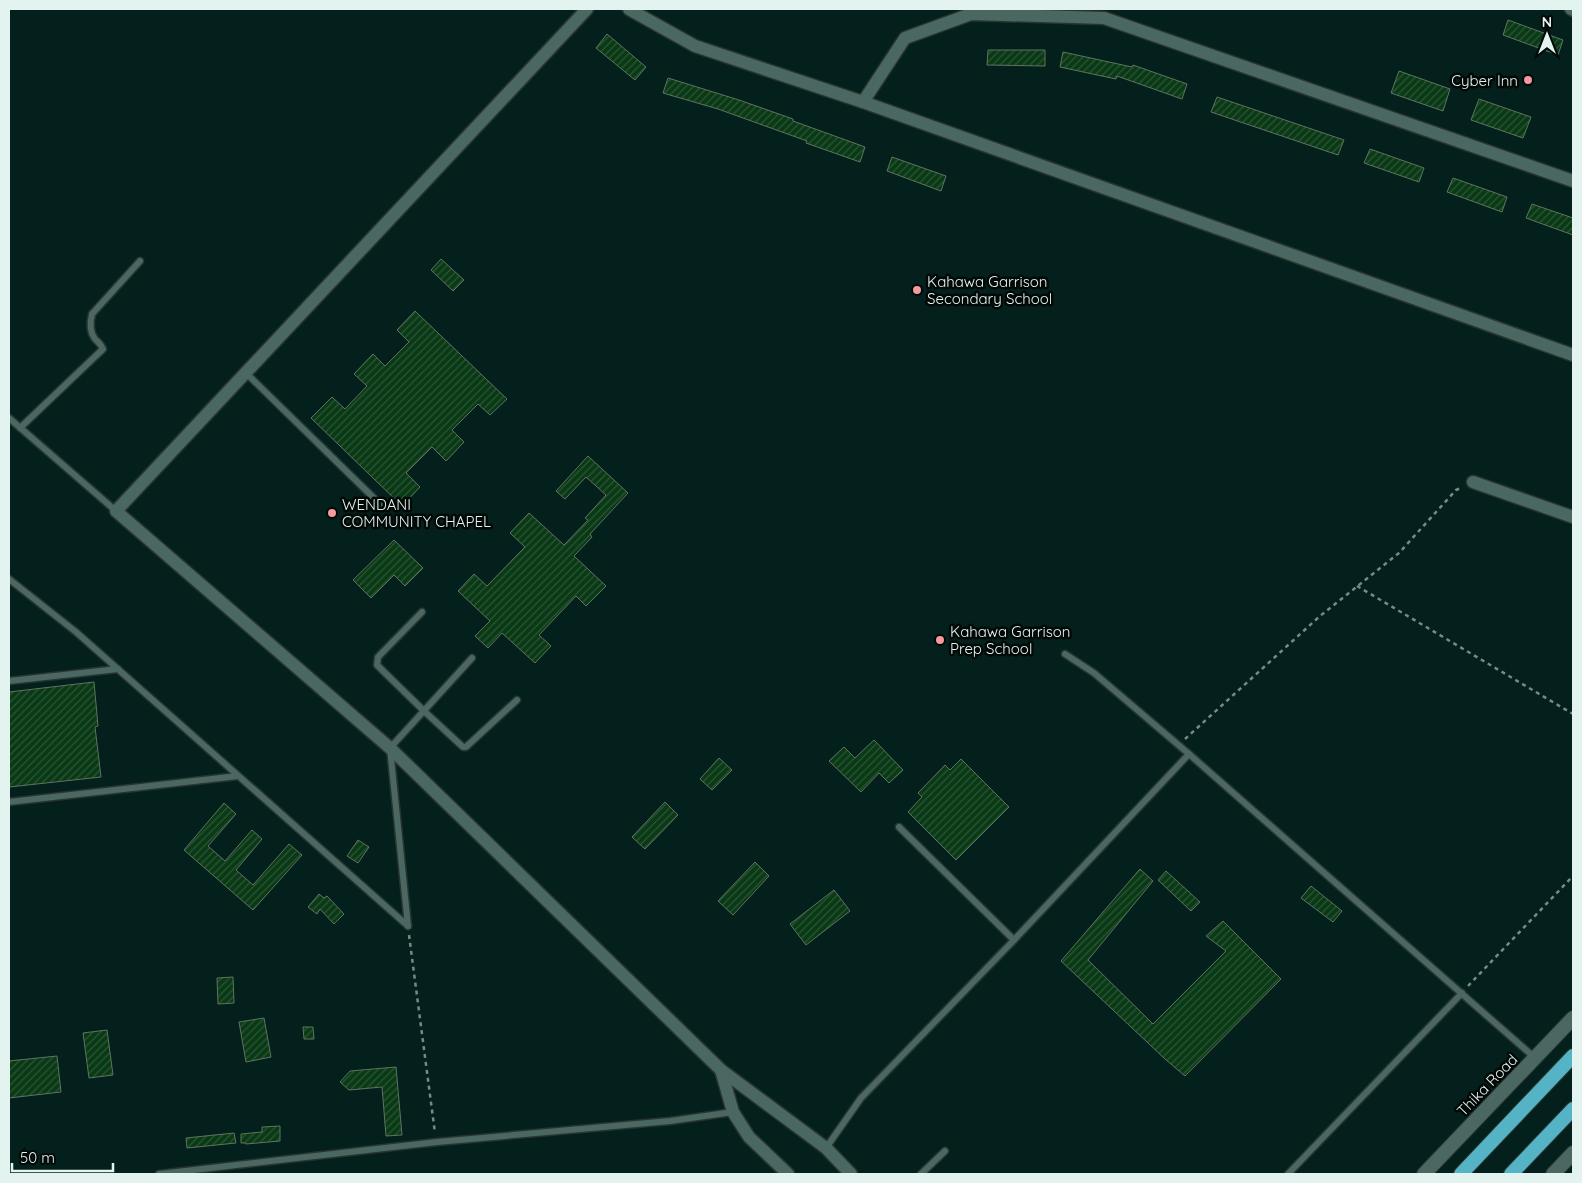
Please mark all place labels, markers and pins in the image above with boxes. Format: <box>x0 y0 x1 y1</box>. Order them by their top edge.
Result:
place label: Cyber Inn <box>1451 71 1518 90</box>
marker: Cyber Inn <box>1522 74 1534 86</box>
place label: Kahawa Garrison Secondary School <box>927 272 1052 308</box>
marker: Kahawa Garrison Secondary School <box>911 284 923 296</box>
place label: WENDANI COMMUNITY CHAPEL <box>342 495 491 531</box>
marker: WENDANI COMMUNITY CHAPEL <box>326 507 338 519</box>
place label: Kahawa Garrison Prep School <box>950 622 1071 658</box>
marker: Kahawa Garrison Prep School <box>934 634 946 646</box>

